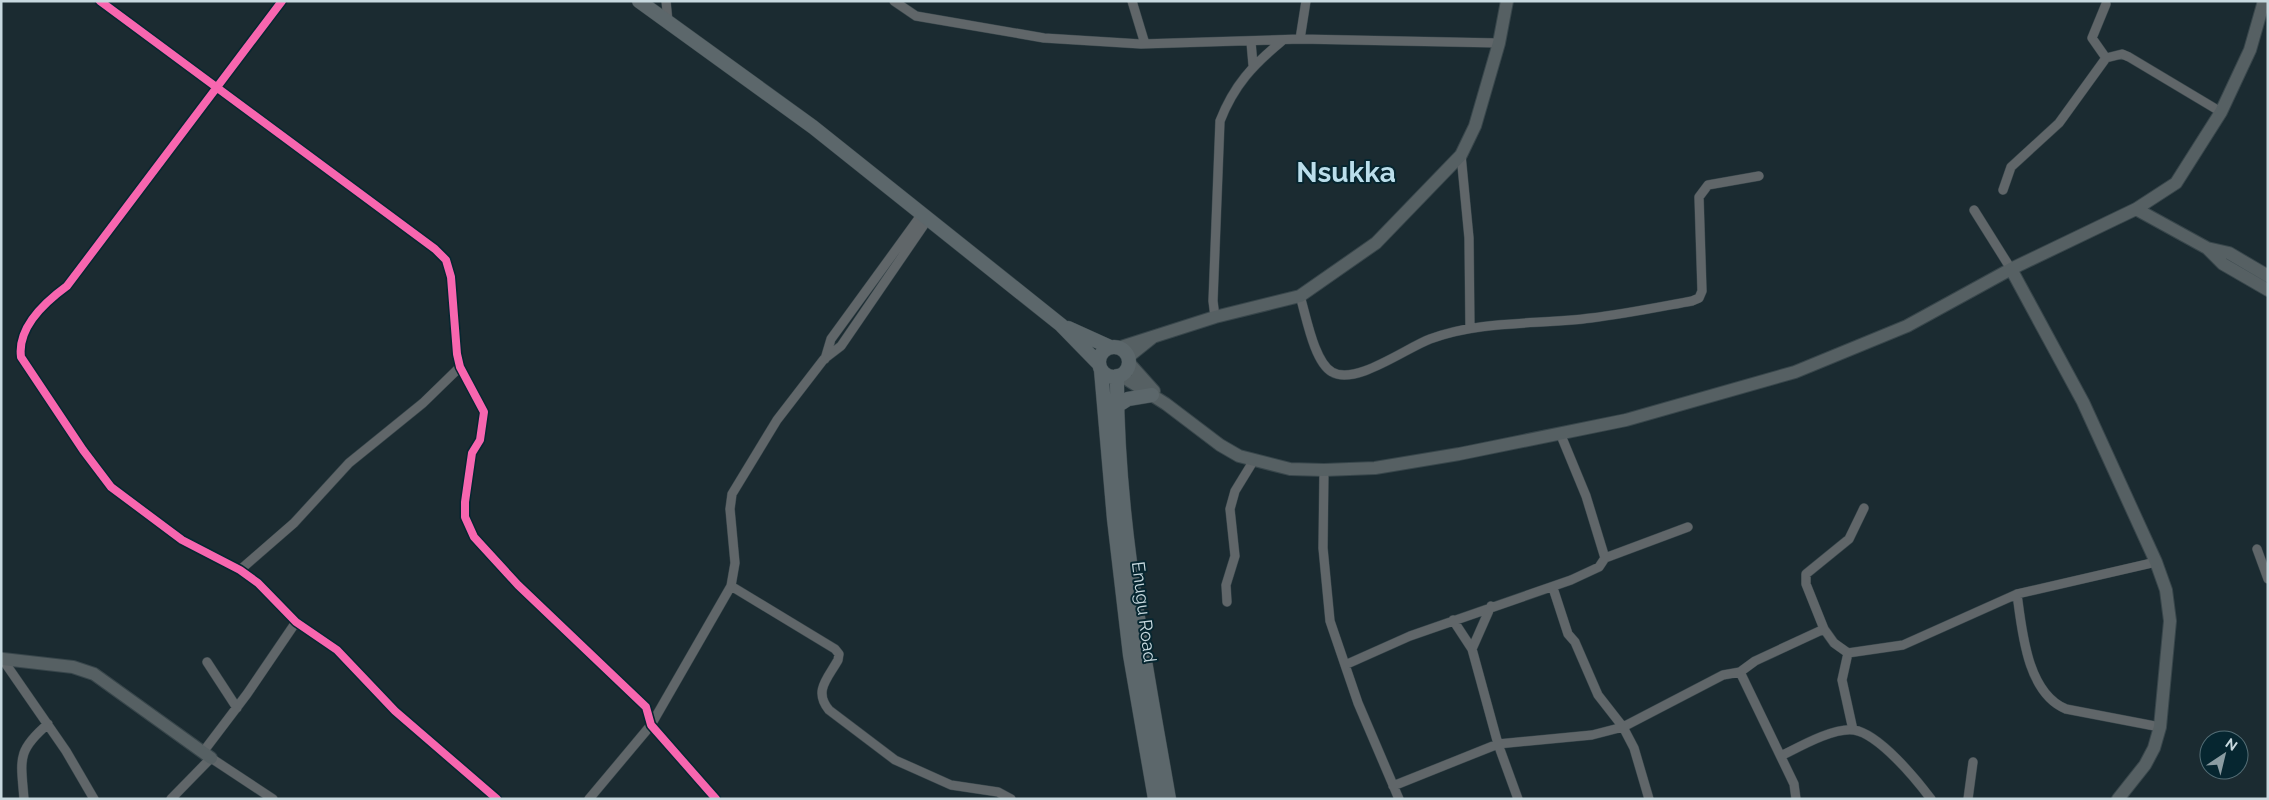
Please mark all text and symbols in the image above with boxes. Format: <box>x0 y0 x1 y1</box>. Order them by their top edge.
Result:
district label: Nsukka <box>1296 156 1396 189</box>
street label: Enugu Road <box>1128 560 1161 664</box>
north arrow <box>2199 730 2249 780</box>
text: N <box>2222 735 2240 754</box>

